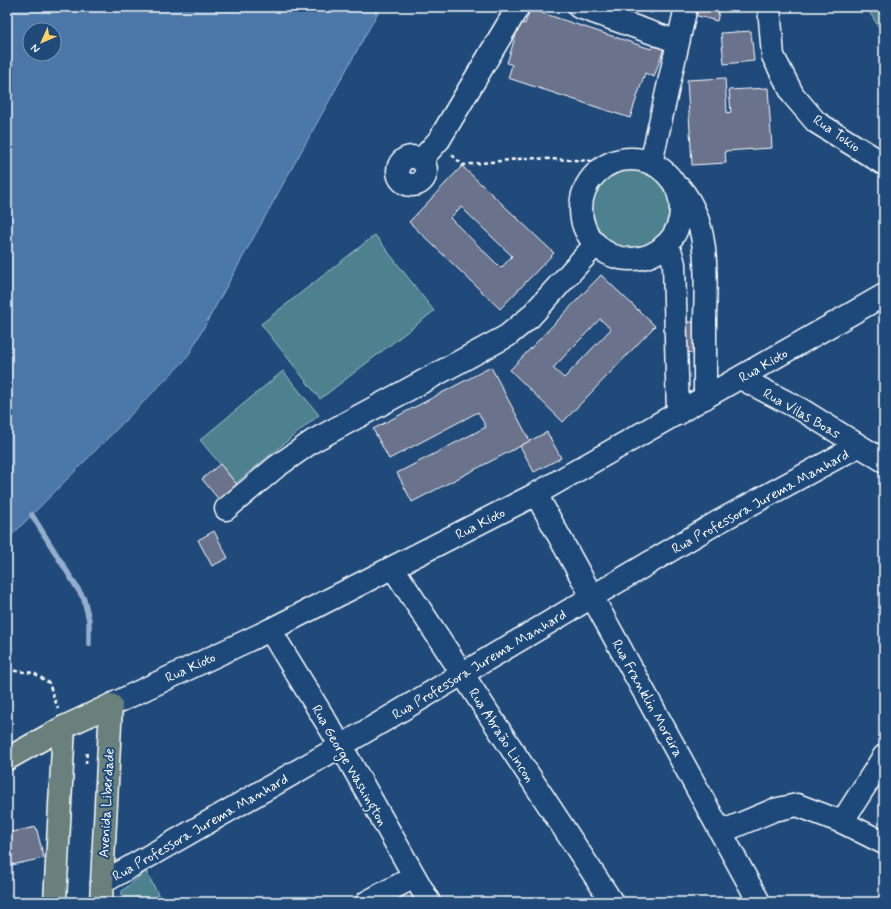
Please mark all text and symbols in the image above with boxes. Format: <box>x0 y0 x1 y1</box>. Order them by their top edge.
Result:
north arrow <box>22 22 62 62</box>
text: N <box>28 41 43 56</box>
street label: Rua Tokio <box>809 111 864 157</box>
street label: Rua Kioto <box>736 345 791 387</box>
street label: Rua Vilas Boas <box>760 384 843 443</box>
street label: Rua Professora Jurema Manhard <box>669 445 852 558</box>
street label: Rua Kioto <box>453 504 509 544</box>
street label: Rua Professora Jurema Manhard <box>389 606 570 724</box>
street label: Rua Franklin Moreira <box>607 637 687 760</box>
street label: Rua Kioto <box>162 648 219 687</box>
street label: Rua Abraão Lincon <box>464 685 538 786</box>
street label: Rua George Washington <box>305 702 391 830</box>
street label: Avenida Liberdade <box>95 748 119 858</box>
street label: Rua Professora Jurema Manhard <box>109 770 292 886</box>

